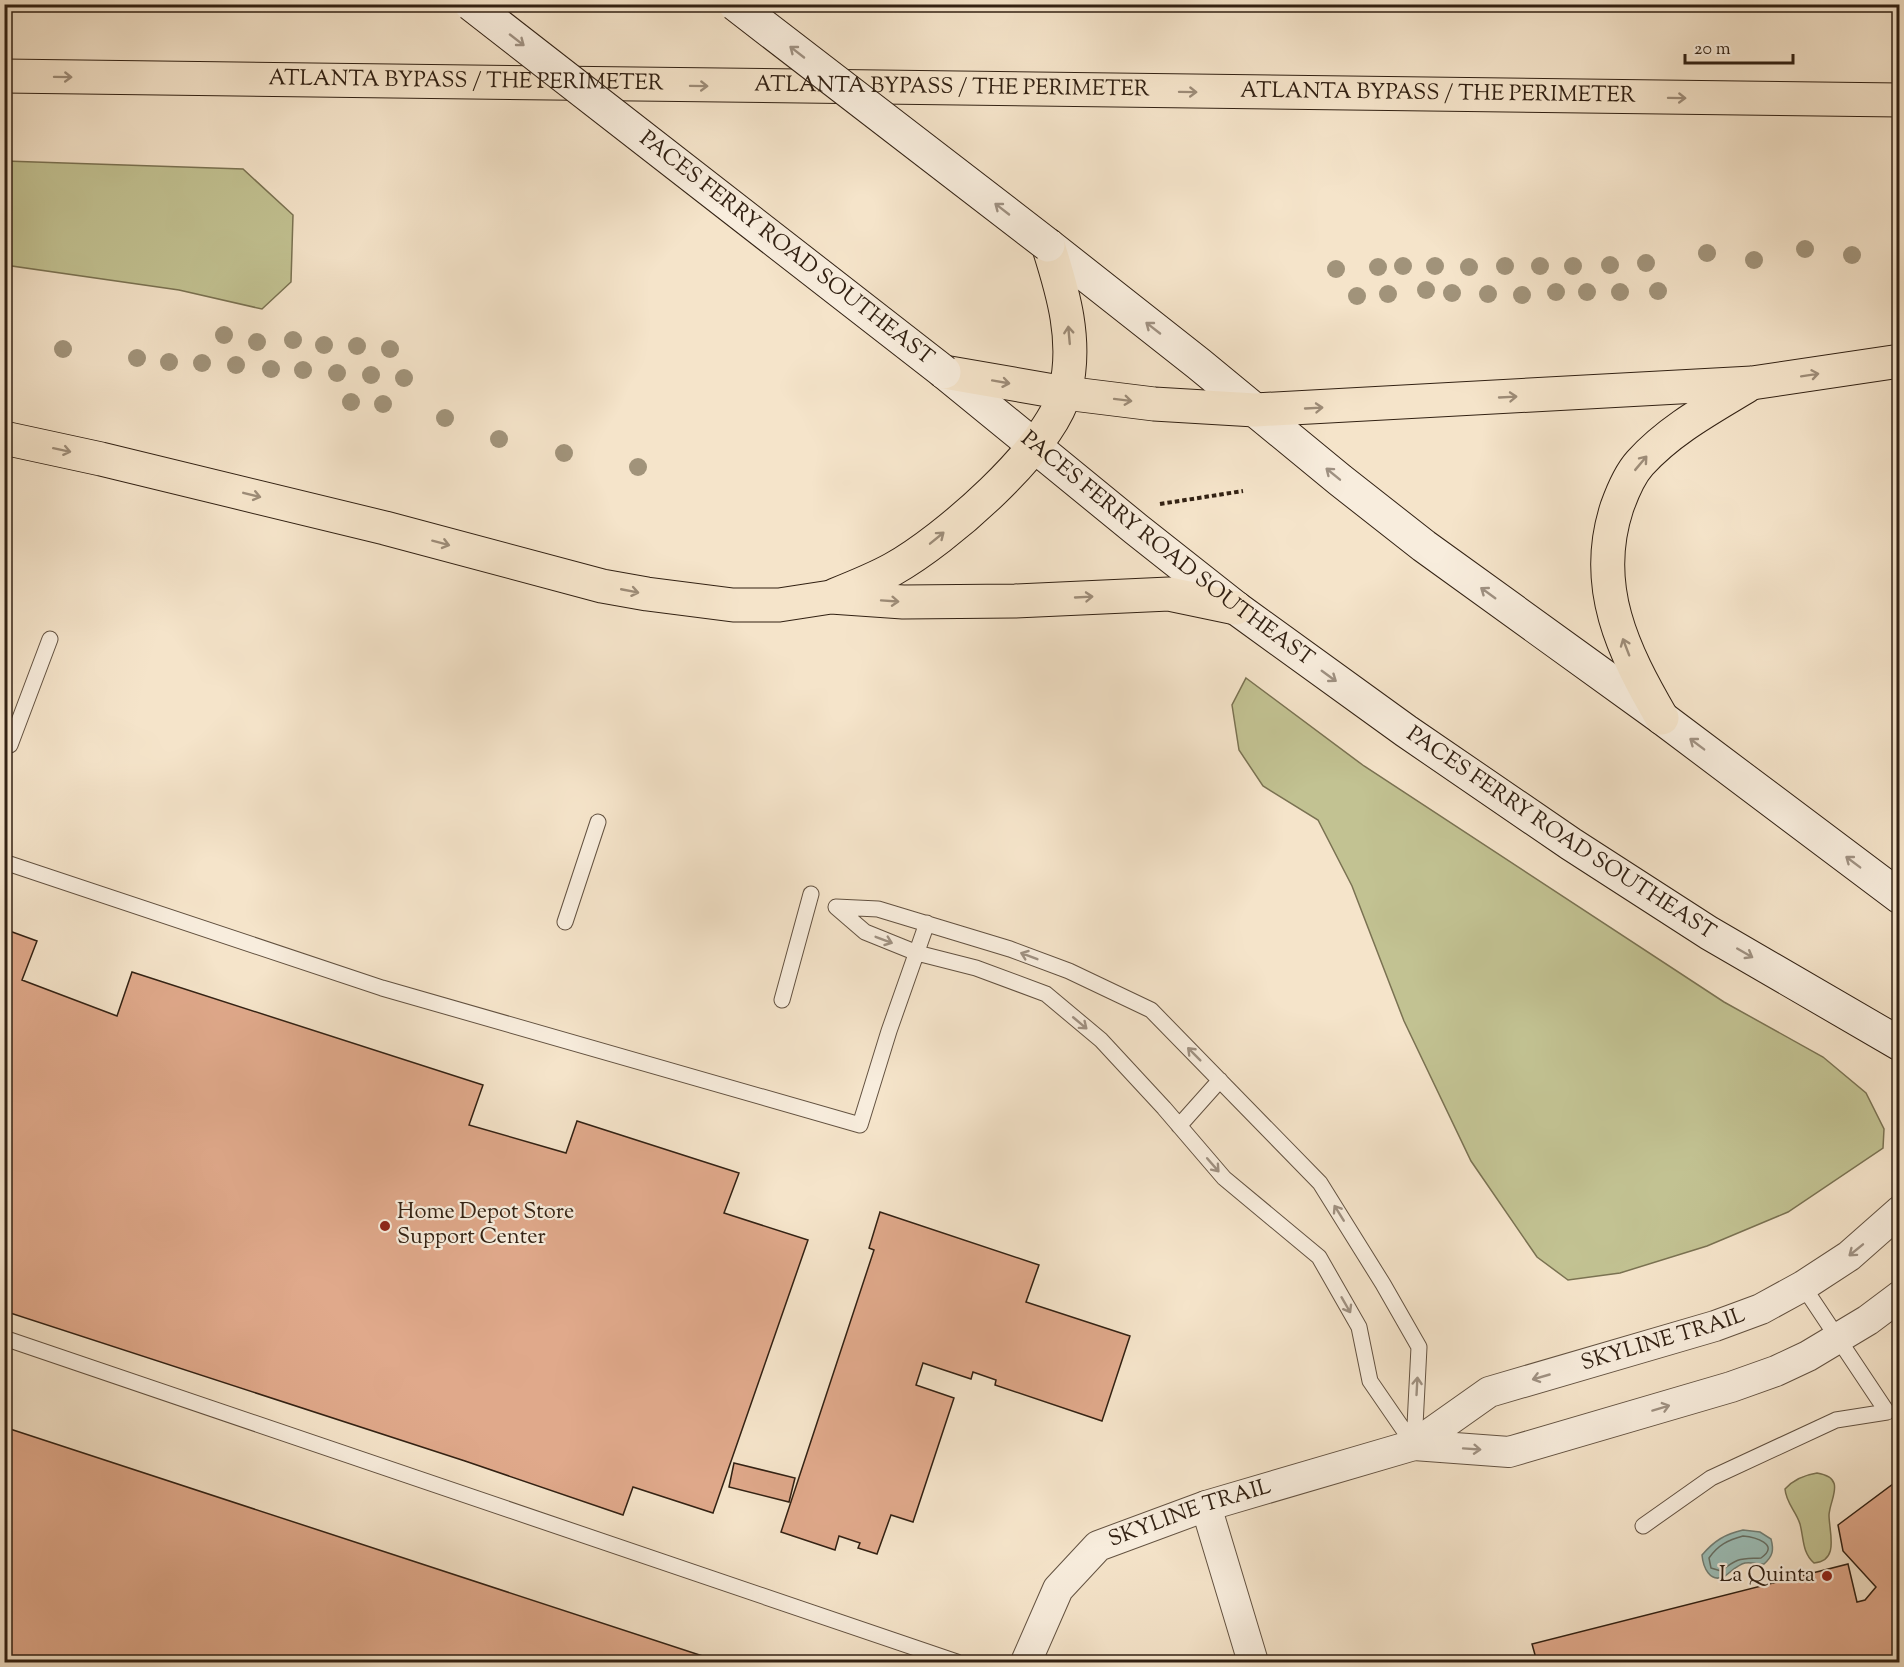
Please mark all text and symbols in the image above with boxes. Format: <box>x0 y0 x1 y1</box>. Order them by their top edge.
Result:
scale bar <box>1685 27 1793 65</box>
one-way arrow <box>509 34 525 47</box>
text: 20 m <box>1694 37 1731 63</box>
one-way arrow <box>790 46 806 59</box>
street label: ATLANTA BYPASS / THE PERIMETER <box>268 63 664 100</box>
street label: ATLANTA BYPASS / THE PERIMETER <box>754 69 1150 107</box>
one-way arrow <box>52 71 72 83</box>
street label: ATLANTA BYPASS / THE PERIMETER <box>1240 76 1636 113</box>
one-way arrow <box>688 80 708 91</box>
one-way arrow <box>1177 86 1197 97</box>
one-way arrow <box>1666 92 1686 103</box>
street label: PACES FERRY ROAD SOUTHEAST <box>632 124 940 374</box>
one-way arrow <box>994 203 1010 216</box>
one-way arrow <box>1146 321 1162 334</box>
one-way arrow <box>1063 325 1074 345</box>
one-way arrow <box>1800 369 1820 380</box>
one-way arrow <box>991 377 1011 388</box>
one-way arrow <box>1498 391 1518 402</box>
one-way arrow <box>1112 395 1132 406</box>
one-way arrow <box>1303 402 1323 413</box>
street label: PACES FERRY ROAD SOUTHEAST <box>1013 424 1321 675</box>
one-way arrow <box>51 445 71 456</box>
one-way arrow <box>1634 456 1648 471</box>
one-way arrow <box>1325 468 1341 481</box>
one-way arrow <box>242 490 261 502</box>
one-way arrow <box>929 532 945 545</box>
one-way arrow <box>431 537 450 549</box>
one-way arrow <box>620 586 639 597</box>
one-way arrow <box>1480 587 1496 599</box>
one-way arrow <box>1074 591 1094 602</box>
one-way arrow <box>879 596 899 607</box>
one-way arrow <box>1620 638 1631 657</box>
one-way arrow <box>1321 670 1337 682</box>
street label: PACES FERRY ROAD SOUTHEAST <box>1399 719 1722 949</box>
one-way arrow <box>1689 738 1705 751</box>
one-way arrow <box>1845 855 1861 868</box>
one-way arrow <box>874 935 893 946</box>
one-way arrow <box>1736 948 1753 960</box>
one-way arrow <box>1020 950 1039 961</box>
one-way arrow <box>1072 1016 1087 1030</box>
one-way arrow <box>1187 1047 1202 1061</box>
one-way arrow <box>1206 1157 1220 1172</box>
place label: Home Depot Store Support Center <box>397 1197 574 1254</box>
one-way arrow <box>1333 1205 1345 1222</box>
marker: Home Depot Store Support Center <box>378 1219 392 1233</box>
one-way arrow <box>1848 1244 1864 1257</box>
one-way arrow <box>1341 1295 1352 1313</box>
street label: SKYLINE TRAIL <box>1577 1300 1750 1380</box>
one-way arrow <box>1532 1372 1551 1383</box>
one-way arrow <box>1412 1377 1423 1397</box>
one-way arrow <box>1651 1402 1670 1413</box>
one-way arrow <box>1462 1444 1482 1455</box>
street label: SKYLINE TRAIL <box>1104 1472 1275 1557</box>
place label: La Quinta <box>1719 1560 1815 1592</box>
marker: La Quinta <box>1820 1569 1834 1583</box>

